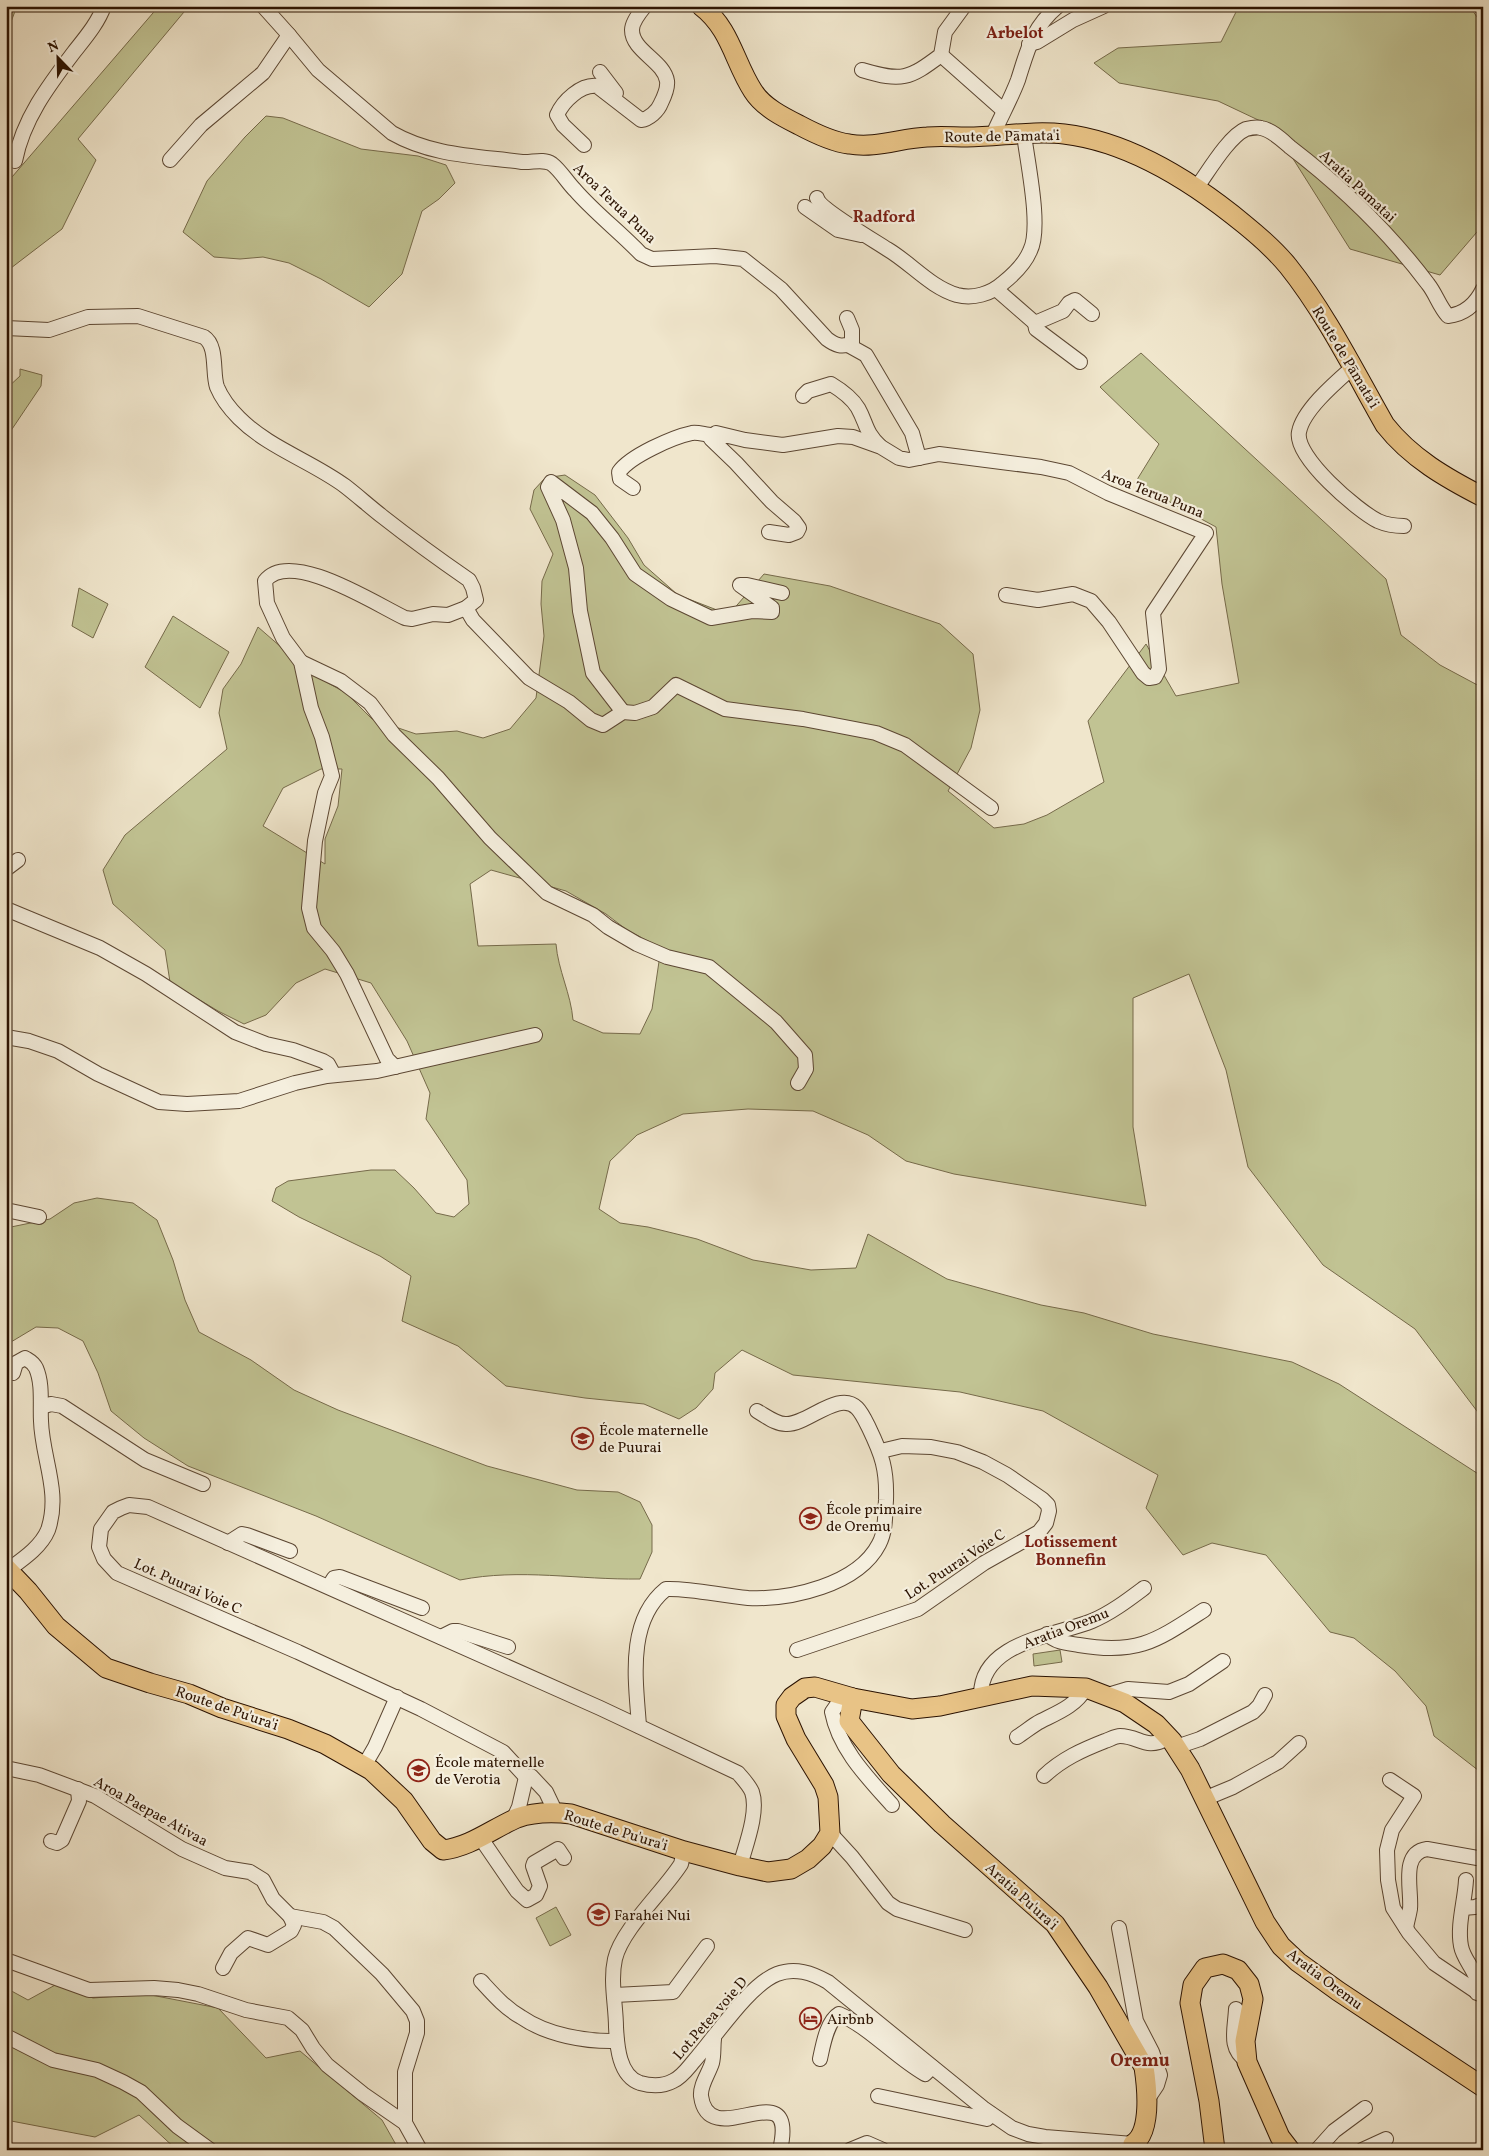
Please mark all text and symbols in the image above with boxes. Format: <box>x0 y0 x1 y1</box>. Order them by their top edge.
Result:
district label: Arbelot <box>986 23 1044 45</box>
north arrow <box>32 32 82 82</box>
text: N <box>45 37 62 58</box>
street label: Route de Pāmata'i <box>944 126 1060 149</box>
street label: Aratia Pamatai <box>1314 146 1400 228</box>
street label: Aroa Terua Puna <box>568 159 660 249</box>
district label: Radford <box>853 207 915 229</box>
street label: Route de Pāmata'i <box>1306 303 1384 413</box>
street label: Aroa Terua Puna <box>1098 464 1207 524</box>
place label: École maternelle de Puurai <box>599 1421 708 1459</box>
school or university icon: École maternelle de Puurai <box>571 1427 595 1451</box>
place label: École primaire de Oremu <box>826 1500 922 1538</box>
school or university icon: École primaire de Oremu <box>798 1506 822 1530</box>
street label: Lot. Puurai Voie C <box>901 1525 1010 1606</box>
district label: Lotissement Bonnefin <box>1024 1532 1118 1572</box>
street label: Lot. Puurai Voie C <box>130 1554 245 1621</box>
street label: Aratia Oremu <box>1021 1603 1113 1655</box>
street label: Route de Pu'ura'i <box>172 1682 281 1737</box>
place label: École maternelle de Verotia <box>435 1753 544 1791</box>
school or university icon: École maternelle de Verotia <box>407 1759 431 1783</box>
street label: Aroa Paepae Ativaa <box>89 1772 211 1852</box>
street label: Route de Pu'ura'i <box>561 1806 670 1857</box>
street label: Aratia Pu'ura'i <box>980 1859 1062 1936</box>
school or university icon: Farahei Nui <box>586 1903 610 1927</box>
place label: Farahei Nui <box>614 1906 691 1927</box>
street label: Aratia Oremu <box>1282 1945 1367 2016</box>
street label: Lot.Petea voie D <box>669 1973 753 2065</box>
hotel icon: Airbnb <box>799 2007 823 2031</box>
place label: Airbnb <box>827 2010 874 2031</box>
district label: Oremu <box>1110 2049 1170 2074</box>

